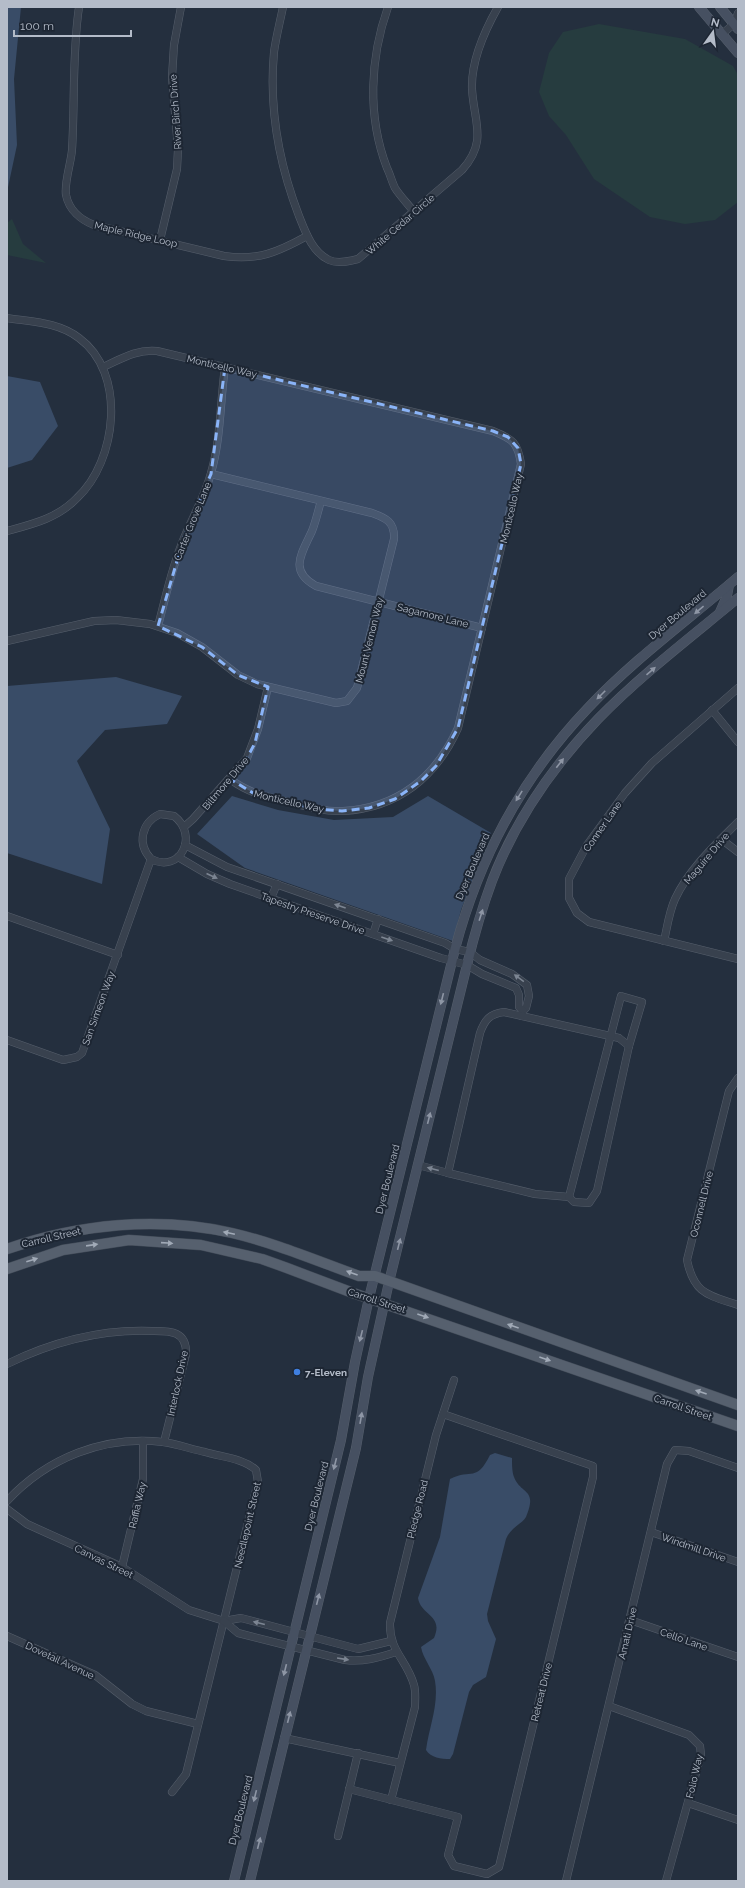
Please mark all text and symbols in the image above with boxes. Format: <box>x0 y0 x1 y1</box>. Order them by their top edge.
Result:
scale bar <box>14 12 131 38</box>
north arrow <box>693 12 733 52</box>
text: N <box>710 15 721 30</box>
text: 100 m <box>20 19 54 33</box>
street label: River Birch Drive <box>167 74 184 150</box>
street label: White Cedar Circle <box>364 192 437 257</box>
street label: Maple Ridge Loop <box>93 220 178 249</box>
street label: Monticello Way <box>186 353 259 380</box>
street label: Monticello Way <box>498 471 525 544</box>
street label: Carter Grove Lane <box>172 480 213 562</box>
street label: Dyer Boulevard <box>646 587 708 642</box>
street label: Mount Vernon Way <box>354 596 386 684</box>
street label: Sagamore Lane <box>396 601 470 630</box>
one-way arrow <box>694 605 704 614</box>
one-way arrow <box>646 666 656 675</box>
one-way arrow <box>596 690 606 700</box>
street label: Biltmore Drive <box>200 755 251 812</box>
one-way arrow <box>556 758 565 769</box>
street label: Monticello Way <box>253 788 326 815</box>
one-way arrow <box>515 791 523 801</box>
street label: Conner Lane <box>581 799 624 854</box>
street label: Maguire Drive <box>682 830 731 886</box>
street label: Dyer Boulevard <box>453 831 491 901</box>
one-way arrow <box>206 873 217 879</box>
street label: Tapestry Preserve Drive <box>260 891 366 936</box>
one-way arrow <box>333 903 345 909</box>
one-way arrow <box>478 908 484 920</box>
one-way arrow <box>381 936 393 942</box>
street label: San Simeon Way <box>80 969 117 1047</box>
one-way arrow <box>513 974 524 983</box>
one-way arrow <box>439 993 445 1006</box>
one-way arrow <box>427 1112 433 1124</box>
street label: Dyer Boulevard <box>374 1143 401 1215</box>
one-way arrow <box>427 1166 439 1172</box>
street label: Oconnell Drive <box>688 1170 715 1238</box>
street label: Carroll Street <box>20 1225 82 1250</box>
one-way arrow <box>222 1229 235 1235</box>
one-way arrow <box>396 1238 402 1250</box>
one-way arrow <box>161 1239 173 1246</box>
one-way arrow <box>86 1242 99 1248</box>
one-way arrow <box>26 1257 38 1263</box>
one-way arrow <box>345 1270 357 1276</box>
street label: Carroll Street <box>346 1286 408 1315</box>
one-way arrow <box>417 1313 429 1319</box>
one-way arrow <box>506 1322 518 1328</box>
one-way arrow <box>358 1331 364 1343</box>
street label: Interlock Drive <box>165 1349 190 1417</box>
one-way arrow <box>540 1356 552 1362</box>
marker: 7-Eleven <box>292 1367 302 1377</box>
place label: 7-Eleven <box>305 1367 347 1378</box>
one-way arrow <box>695 1389 707 1395</box>
street label: Carroll Street <box>652 1392 714 1423</box>
one-way arrow <box>358 1412 364 1424</box>
one-way arrow <box>332 1458 338 1470</box>
street label: Dyer Boulevard <box>303 1460 330 1532</box>
street label: Pledge Road <box>405 1479 430 1539</box>
street label: Raffia Way <box>127 1480 148 1529</box>
street label: Needlepoint Street <box>232 1480 263 1569</box>
street label: Windmill Drive <box>660 1531 728 1564</box>
street label: Canvas Street <box>73 1543 135 1581</box>
one-way arrow <box>316 1592 322 1605</box>
street label: Amati Drive <box>616 1606 639 1660</box>
one-way arrow <box>253 1619 266 1625</box>
street label: Cello Lane <box>659 1626 709 1653</box>
street label: Dovetail Avenue <box>24 1640 96 1681</box>
one-way arrow <box>337 1656 349 1662</box>
street label: Retreat Drive <box>529 1662 554 1723</box>
one-way arrow <box>282 1664 288 1676</box>
one-way arrow <box>287 1711 293 1723</box>
street label: Folio Way <box>684 1752 705 1799</box>
street label: Dyer Boulevard <box>227 1774 254 1846</box>
one-way arrow <box>251 1790 257 1802</box>
one-way arrow <box>256 1837 262 1849</box>

